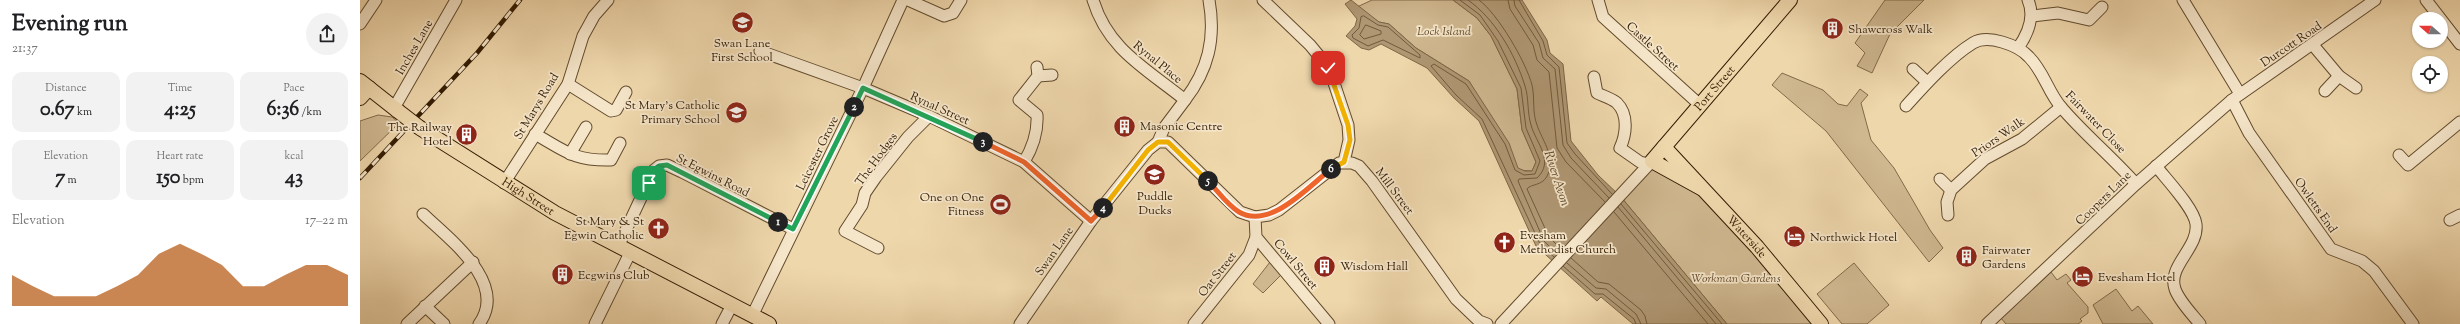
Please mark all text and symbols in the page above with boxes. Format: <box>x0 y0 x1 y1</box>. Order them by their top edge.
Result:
text: Evening run <box>12 9 128 41</box>
school or university icon: Swan Lane First School <box>729 9 755 35</box>
north arrow <box>2412 12 2448 48</box>
map controls <box>2412 12 2448 92</box>
button: share <box>306 13 348 55</box>
street label: Inches Lane <box>392 16 438 79</box>
building icon: Shawcross Walk <box>1819 16 1845 42</box>
street label: Castle Street <box>1622 18 1683 76</box>
street label: Durcott Road <box>2257 18 2326 72</box>
place label: Shawcross Walk <box>1848 21 1933 39</box>
park label: Lock Island <box>1417 23 1471 41</box>
place label: Swan Lane First School <box>711 35 773 67</box>
street label: Rynal Place <box>1129 37 1186 89</box>
text: 21:37 <box>12 40 38 58</box>
pin <box>1311 51 1345 85</box>
button: locate <box>2412 56 2448 92</box>
icon: check <box>1317 57 1339 79</box>
street label: Port Street <box>1691 62 1740 115</box>
street label: St Marys Road <box>510 70 564 143</box>
text: Distance <box>45 80 87 96</box>
text: Time <box>168 80 192 96</box>
text: Pace <box>283 80 305 96</box>
street label: Fairwater Close <box>2061 87 2130 158</box>
street label: Rynal Street <box>907 88 972 130</box>
text: 0.67 <box>40 96 75 125</box>
text: 4:25 <box>164 96 196 125</box>
text: 6:36 <box>266 96 299 125</box>
place label: St Mary's Catholic Primary School <box>625 97 721 129</box>
pin: 2 <box>844 97 864 117</box>
school or university icon: St Mary's Catholic Primary School <box>723 99 749 125</box>
text: 2 <box>851 99 857 115</box>
text: km <box>75 104 92 120</box>
text: /km <box>299 104 322 120</box>
street label: Leicester Grove <box>792 113 844 194</box>
building icon: Masonic Centre <box>1111 113 1137 139</box>
street label: Priors Walk <box>1968 113 2029 162</box>
place label: Masonic Centre <box>1140 118 1223 136</box>
place label: The Railway Hotel <box>387 119 453 151</box>
building icon: The Railway Hotel <box>454 121 480 147</box>
street label: The Hodges <box>851 129 903 190</box>
pin: 3 <box>973 132 993 152</box>
text: 3 <box>981 134 985 150</box>
text: Elevation <box>44 148 88 164</box>
text: Heart rate <box>157 148 203 164</box>
text: kcal <box>285 148 303 164</box>
water label: River Avon <box>1539 149 1574 209</box>
street label: St Egwins Road <box>673 150 753 202</box>
pin: 6 <box>1321 159 1341 179</box>
text: 6 <box>1328 161 1334 177</box>
school or university icon: Puddle Ducks <box>1142 162 1168 188</box>
text: 7 <box>55 164 65 193</box>
text: 150 <box>156 164 180 193</box>
text: 43 <box>285 164 303 193</box>
street label: Mill Street <box>1371 164 1418 219</box>
pin <box>632 166 666 200</box>
street label: Coopers Lane <box>2072 167 2136 230</box>
pin: 5 <box>1198 171 1218 191</box>
text: m <box>65 172 77 188</box>
text: bpm <box>180 172 204 188</box>
icon: arrive <box>638 172 660 194</box>
text: 5 <box>1206 173 1210 189</box>
street label: High Street <box>498 174 558 220</box>
street label: Owletts End <box>2289 174 2341 237</box>
place label: Puddle Ducks <box>1137 188 1173 220</box>
place label: One on One Fitness <box>920 189 984 221</box>
sports icon: One on One Fitness <box>987 191 1013 217</box>
pin: 4 <box>1093 198 1113 218</box>
text: 4 <box>1100 200 1106 216</box>
text: Elevation <box>12 212 65 230</box>
text: 17–22 m <box>305 212 348 230</box>
pin: 1 <box>768 212 788 232</box>
street label: Waterside <box>1722 212 1771 263</box>
place label: St Mary & St Egwin Catholic <box>564 213 645 245</box>
text: 1 <box>776 214 780 230</box>
church icon: St Mary & St Egwin Catholic <box>646 215 672 241</box>
street label: Swan Lane <box>1031 223 1079 280</box>
hotel icon: Northwick Hotel <box>1782 224 1808 250</box>
place label: Evesham Methodist Church <box>1520 227 1616 259</box>
church icon: Evesham Methodist Church <box>1492 229 1518 255</box>
place label: Northwick Hotel <box>1810 229 1898 247</box>
street label: Cowl Street <box>1269 235 1322 294</box>
place label: Fairwater Gardens <box>1982 242 2031 274</box>
building icon: Fairwater Gardens <box>1954 244 1980 270</box>
street label: Oat Street <box>1194 248 1241 301</box>
building icon: Wisdom Hall <box>1312 253 1338 279</box>
place label: Wisdom Hall <box>1340 258 1409 276</box>
building icon: Ecgwins Club <box>549 262 575 288</box>
hotel icon: Evesham Hotel <box>2069 264 2095 290</box>
place label: Ecgwins Club <box>578 267 650 285</box>
place label: Evesham Hotel <box>2098 269 2176 287</box>
park label: Workman Gardens <box>1691 270 1781 288</box>

